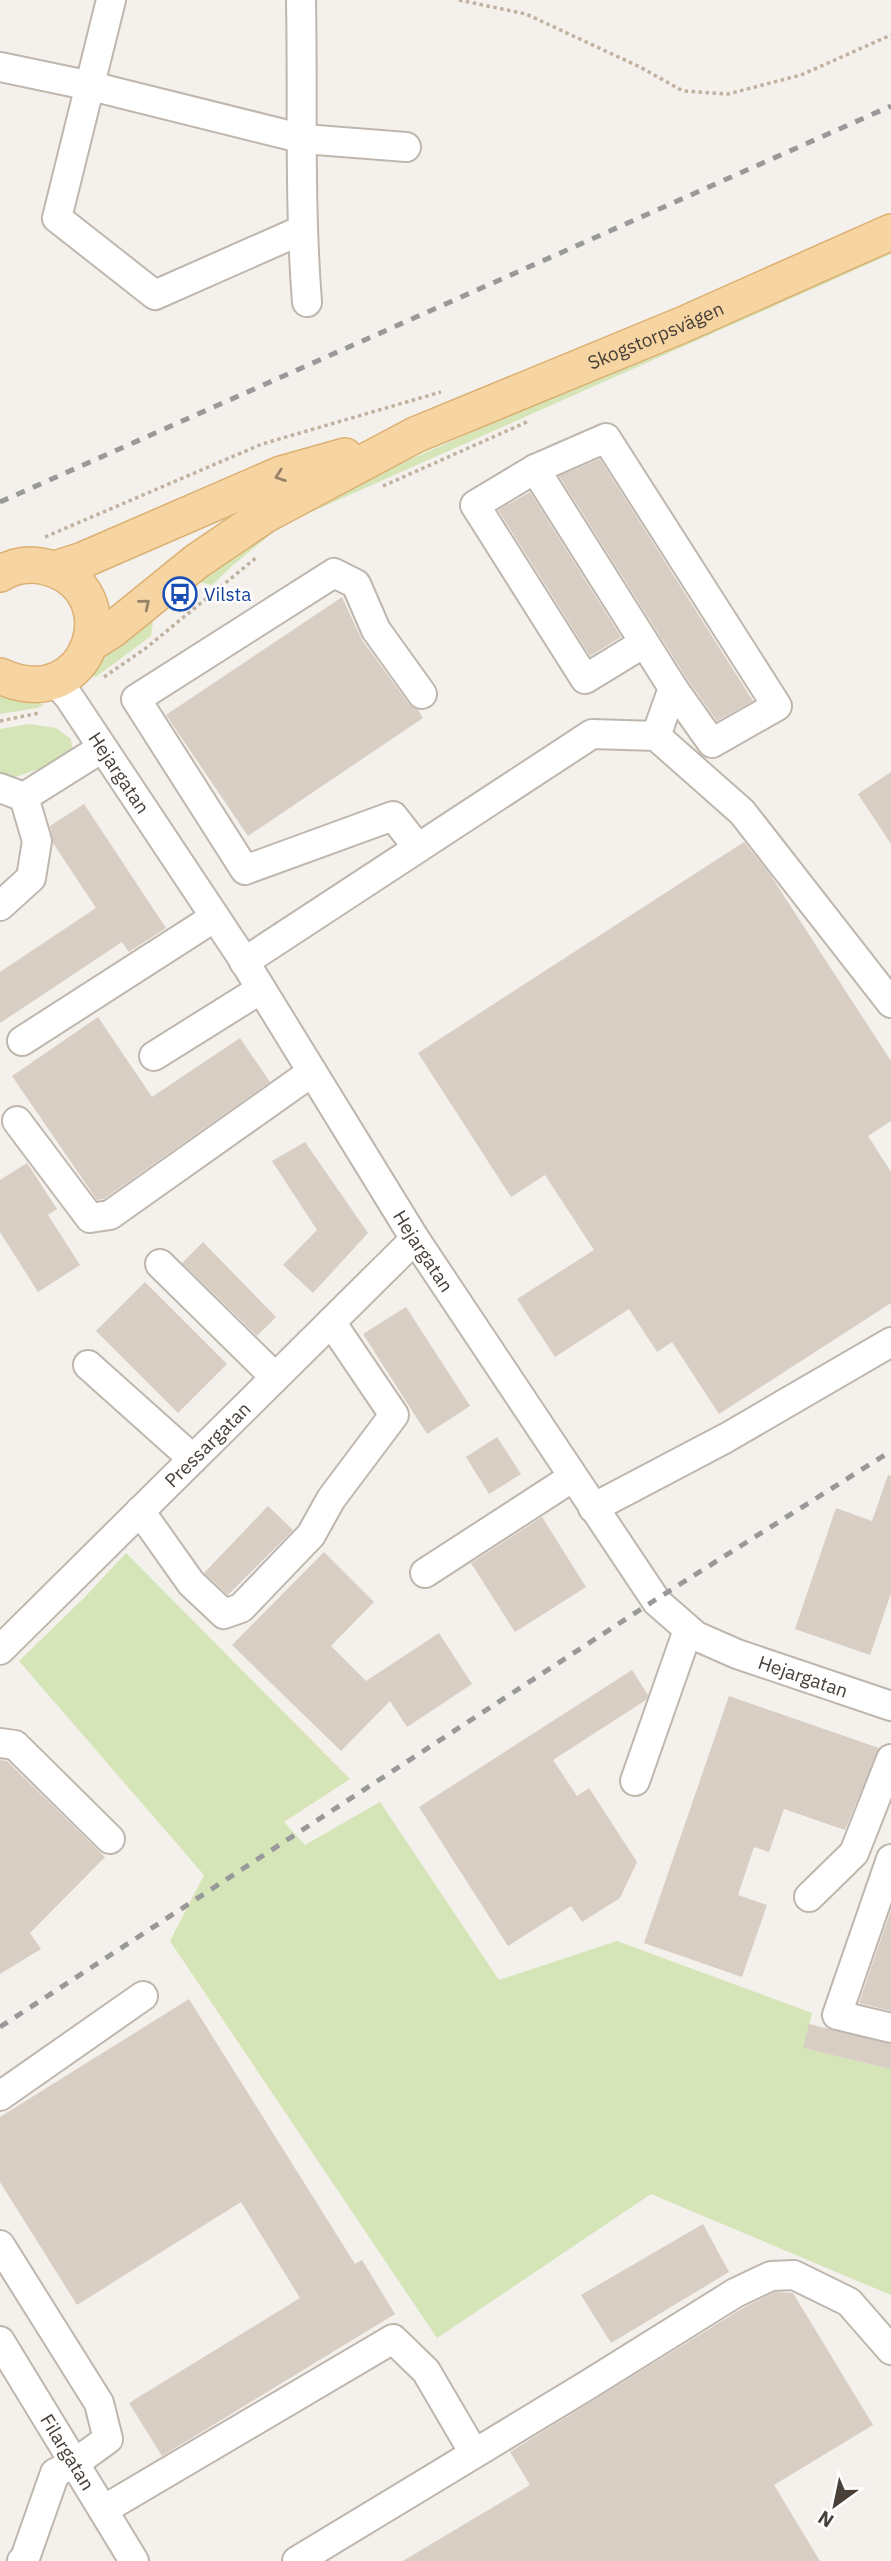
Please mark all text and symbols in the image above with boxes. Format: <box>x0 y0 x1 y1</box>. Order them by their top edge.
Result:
street label: Skogstorpsvägen <box>584 296 727 375</box>
one-way arrow <box>274 467 286 481</box>
bus stop icon: Vilsta <box>161 575 199 613</box>
place label: Vilsta <box>204 582 251 606</box>
one-way arrow <box>137 599 149 612</box>
street label: Hejargatan <box>83 727 155 818</box>
street label: Hejargatan <box>388 1206 459 1297</box>
street label: Pressargatan <box>159 1397 256 1492</box>
street label: Hejargatan <box>755 1650 851 1703</box>
street label: Filargatan <box>35 2409 100 2495</box>
north arrow <box>800 2470 870 2540</box>
text: N <box>813 2505 838 2533</box>

